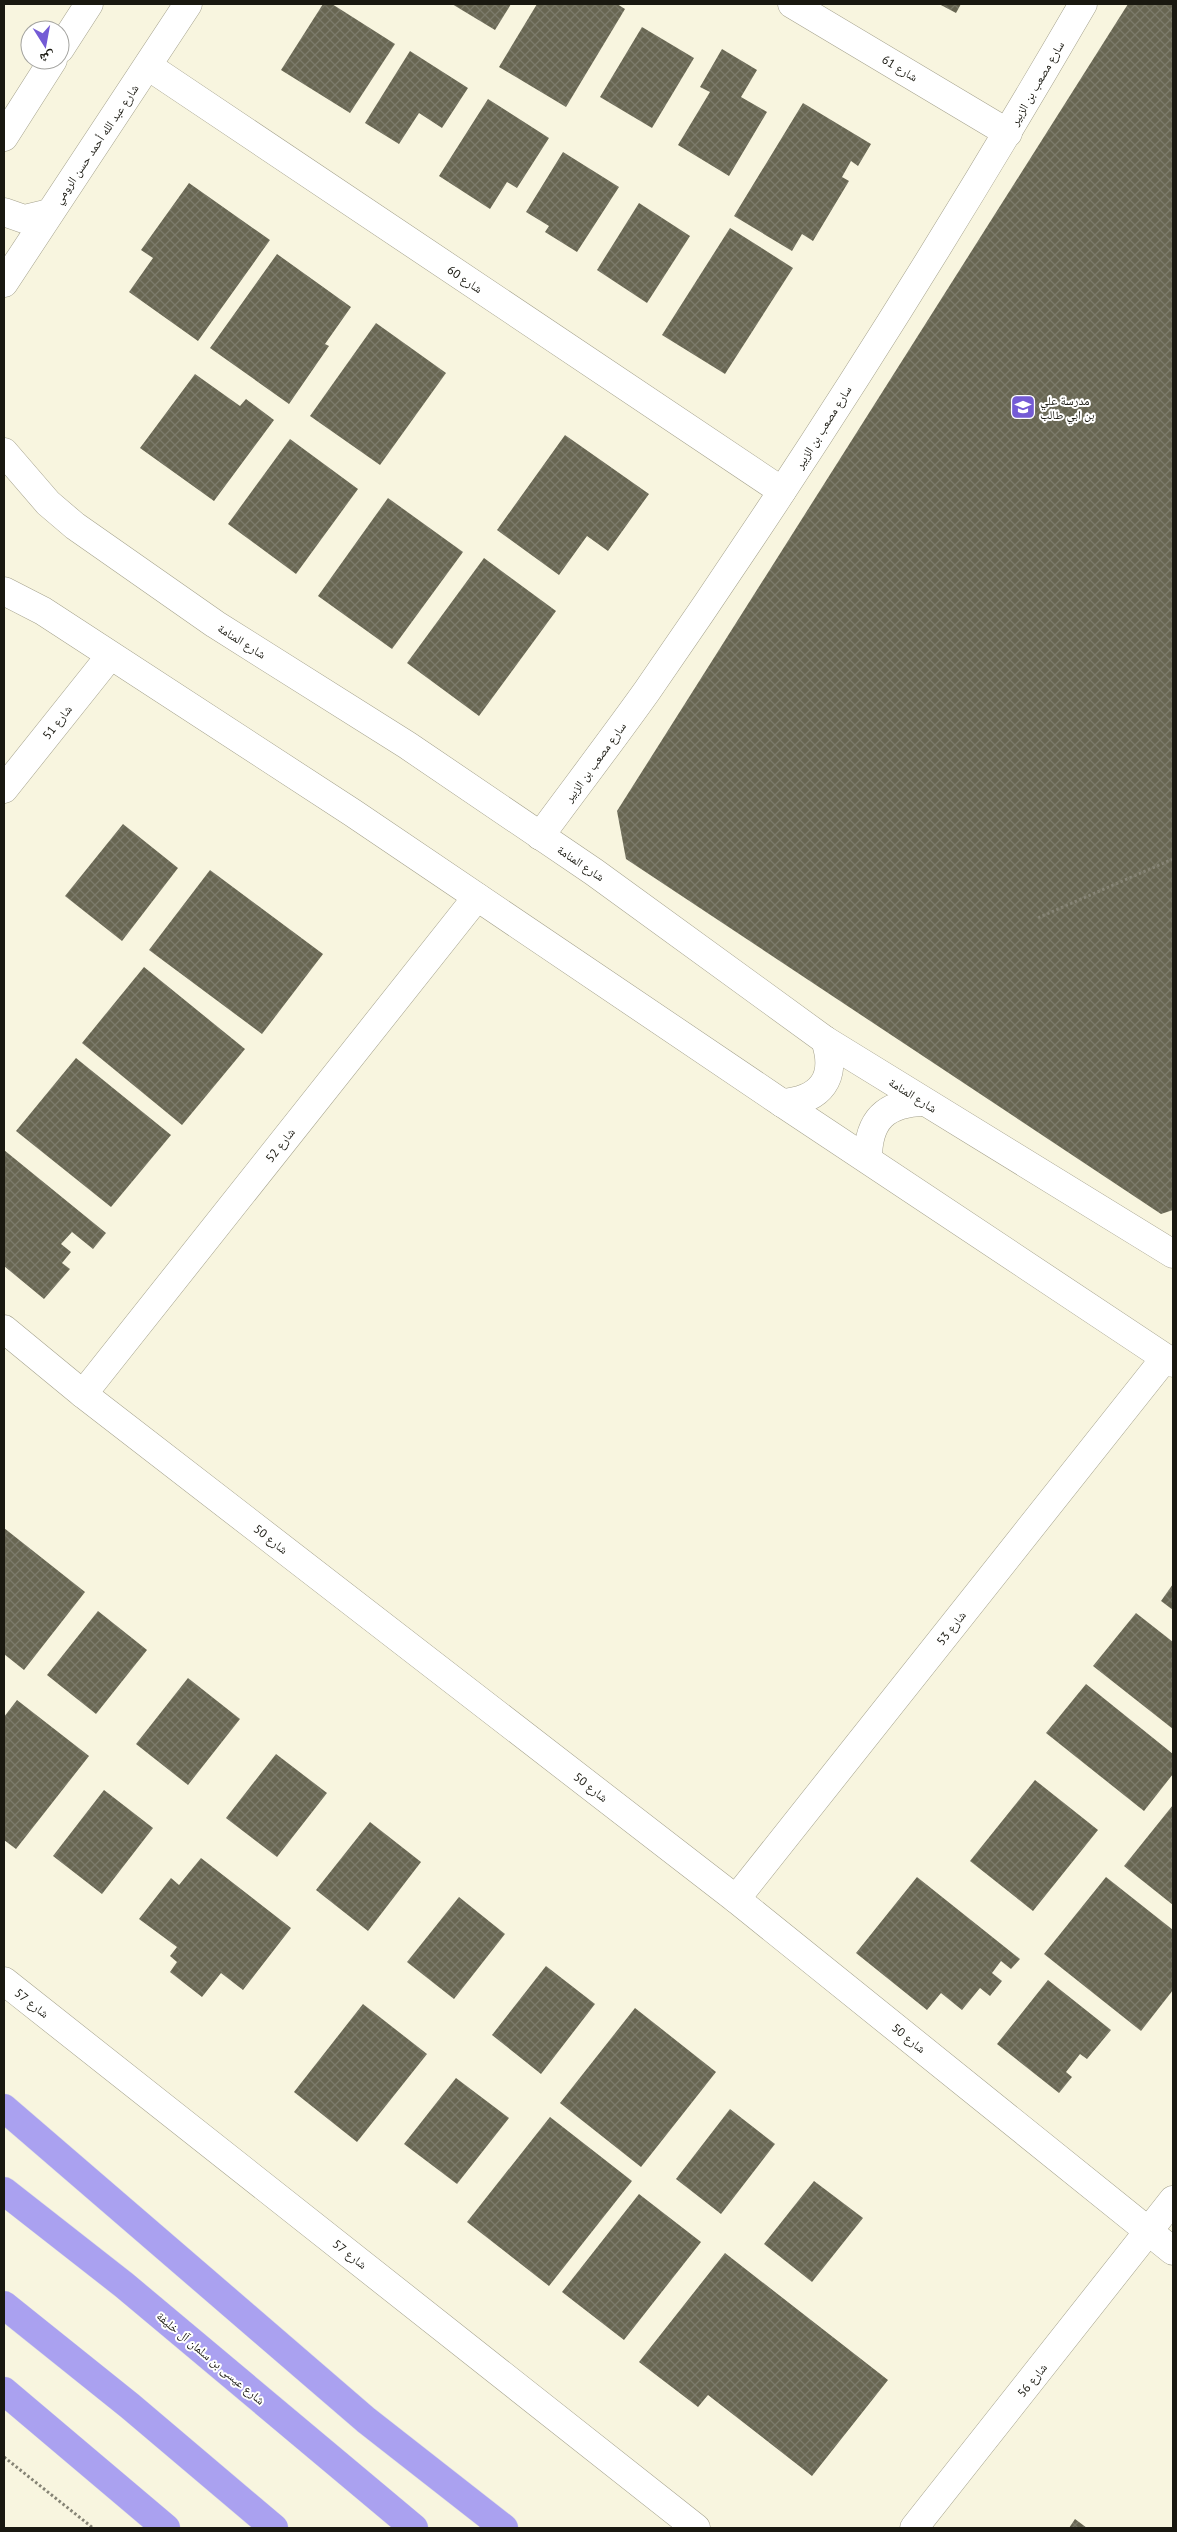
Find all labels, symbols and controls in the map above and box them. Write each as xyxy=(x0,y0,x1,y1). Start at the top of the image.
north arrow xyxy=(20,20,70,70)
street label: سارع مصعب بن الزبير xyxy=(1006,38,1068,129)
text: ش xyxy=(38,48,56,68)
street label: شارع 61 xyxy=(879,51,921,85)
street label: شارع عبد الله أحمد حسن الرومي xyxy=(50,81,144,208)
street label: شارع 60 xyxy=(444,262,485,297)
street label: سارع مصعب بن الزبير xyxy=(791,383,855,473)
place label: مدرسة علي بن ابي طالب xyxy=(1040,393,1094,425)
school or university icon: مدرسة علي بن ابي طالب xyxy=(1010,394,1036,420)
street label: شارع المنامة xyxy=(215,620,269,663)
street label: شارع 51 xyxy=(39,702,76,743)
street label: سارع مصعب بن الزبير xyxy=(560,719,630,806)
street label: شارع المنامة xyxy=(554,842,608,885)
street label: شارع المنامة xyxy=(886,1074,940,1117)
street label: شارع 52 xyxy=(262,1125,299,1166)
street label: شارع 50 xyxy=(250,1521,291,1558)
street label: شارع 53 xyxy=(933,1608,970,1649)
street label: شارع 50 xyxy=(570,1769,611,1806)
street label: شارع 57 xyxy=(11,1985,52,2022)
street label: شارع 50 xyxy=(888,2020,929,2057)
street label: شارع 57 xyxy=(329,2236,370,2273)
street label: شارع عيسى بن سلمان آل خليفة xyxy=(153,2308,268,2408)
street label: شارع 56 xyxy=(1014,2360,1051,2401)

